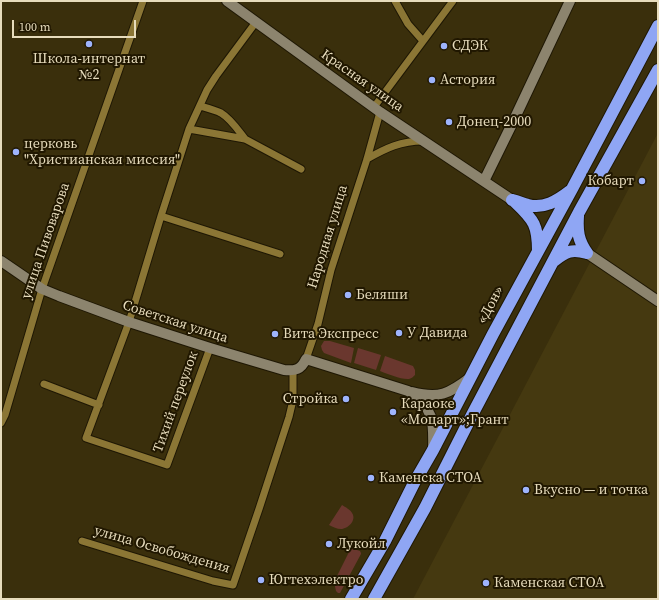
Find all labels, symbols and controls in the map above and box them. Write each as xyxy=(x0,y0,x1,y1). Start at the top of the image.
scale bar xyxy=(14,12,138,38)
text: 100 m xyxy=(19,19,51,35)
place label: СДЭК xyxy=(452,38,488,54)
marker: Школа-интернат №2 xyxy=(84,39,94,49)
marker: СДЭК xyxy=(439,41,449,51)
street label: Красная улица xyxy=(317,46,407,116)
place label: Школа-интернат №2 xyxy=(33,51,145,84)
place label: Астория xyxy=(440,72,495,88)
marker: Астория xyxy=(427,75,437,85)
place label: Донец-2000 xyxy=(457,114,531,130)
marker: Донец-2000 xyxy=(444,117,454,127)
place label: церковь "Христианская миссия" xyxy=(24,136,180,168)
marker: церковь "Христианская миссия" xyxy=(11,147,21,157)
place label: Кобарт xyxy=(588,173,634,189)
marker: Кобарт xyxy=(637,176,647,186)
street label: улица Пивоварова xyxy=(18,181,74,301)
street label: Народная улица xyxy=(304,183,352,291)
street label: «Дон» xyxy=(474,284,508,326)
place label: Беляши xyxy=(356,287,408,303)
marker: Беляши xyxy=(343,290,353,300)
street label: Советская улица xyxy=(120,297,230,347)
place label: У Давида xyxy=(407,325,467,341)
place label: Вита Экспресс xyxy=(283,326,379,342)
marker: У Давида xyxy=(394,328,404,338)
marker: Вита Экспресс xyxy=(270,329,280,339)
street label: Тихий переулок xyxy=(150,349,202,455)
place label: Стройка xyxy=(283,391,338,407)
marker: Стройка xyxy=(341,394,351,404)
place label: Караоке «Моцарт»;Грант xyxy=(401,396,509,428)
marker: Караоке «Моцарт»;Грант xyxy=(388,407,398,417)
place label: Каменска СТОА xyxy=(379,470,482,486)
marker: Каменска СТОА xyxy=(366,473,376,483)
place label: Вкусно — и точка xyxy=(534,482,648,498)
marker: Вкусно — и точка xyxy=(521,485,531,495)
street label: улица Освобождения xyxy=(92,523,232,577)
place label: Лукойл xyxy=(337,536,386,552)
marker: Лукойл xyxy=(324,539,334,549)
place label: Югтехэлектро xyxy=(269,572,363,588)
marker: Югтехэлектро xyxy=(256,575,266,585)
place label: Каменская СТОА xyxy=(494,575,604,591)
marker: Каменская СТОА xyxy=(481,578,491,588)

